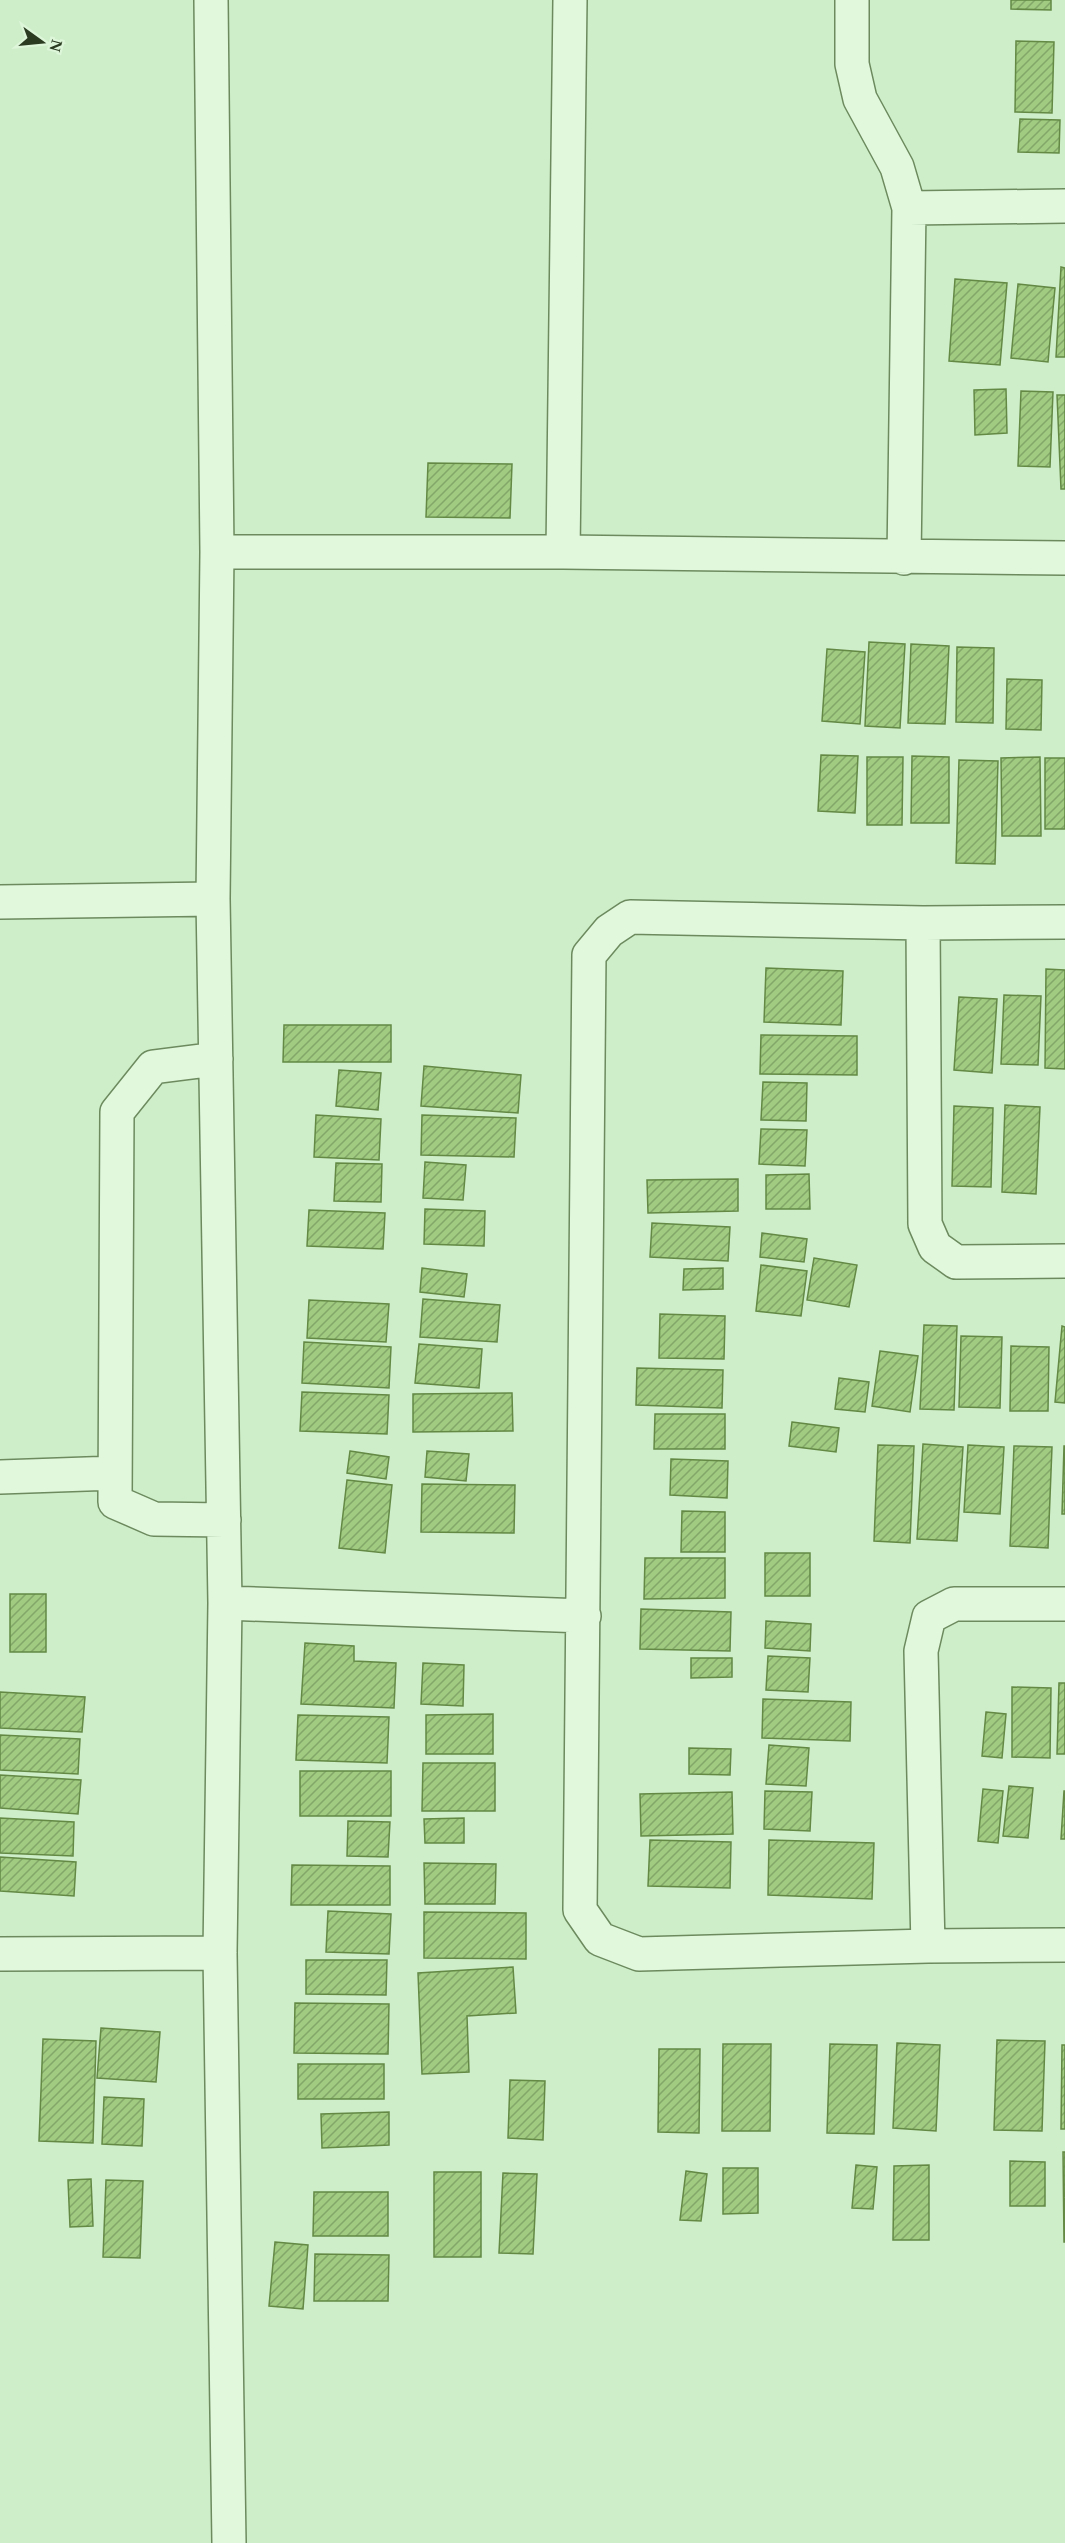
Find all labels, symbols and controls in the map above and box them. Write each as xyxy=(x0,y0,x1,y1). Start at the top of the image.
north arrow xyxy=(12,12,72,72)
text: N xyxy=(46,38,66,54)

